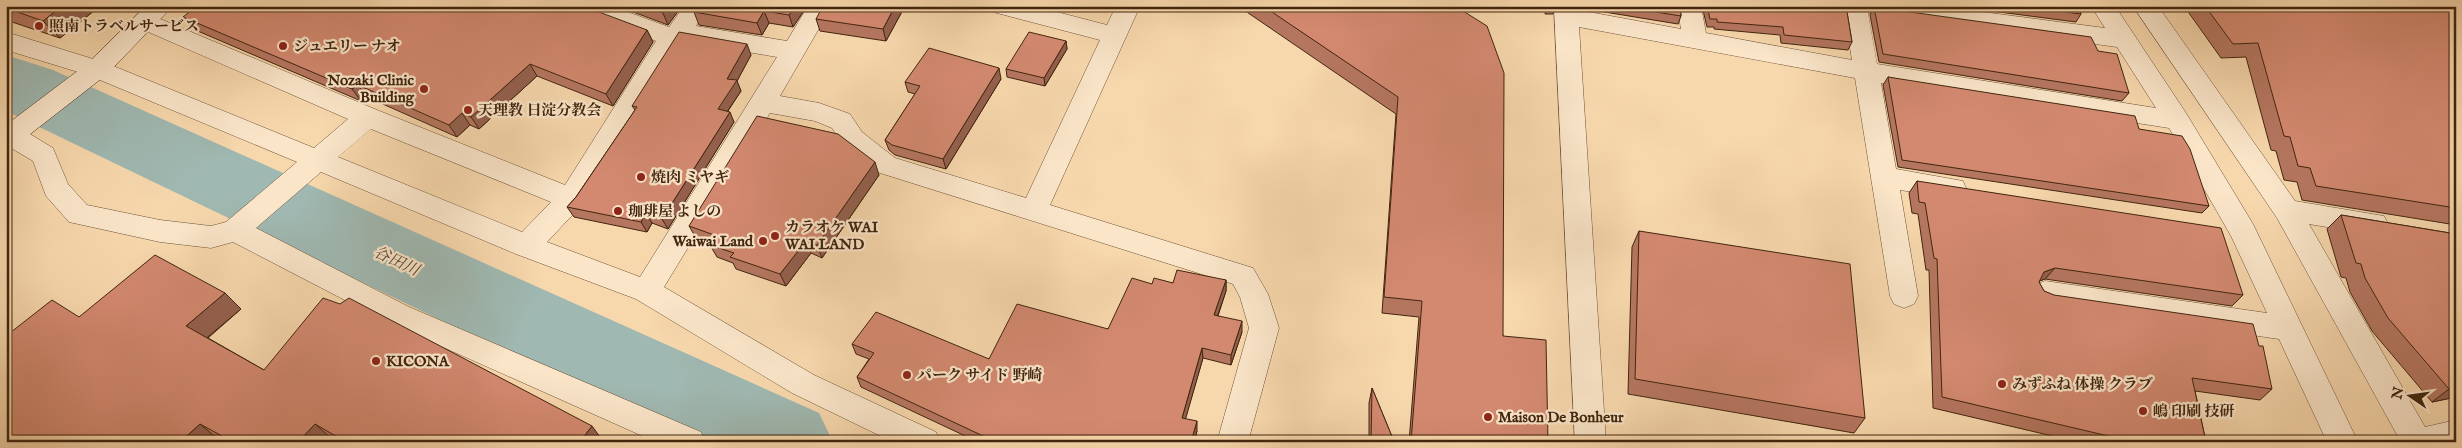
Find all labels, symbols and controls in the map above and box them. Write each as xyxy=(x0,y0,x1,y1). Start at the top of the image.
place label: 照南トラベルサービス xyxy=(49,17,199,36)
marker: 照南トラベルサービス xyxy=(33,20,45,32)
place label: ジュエリー ナオ xyxy=(293,37,401,56)
marker: ジュエリー ナオ xyxy=(277,40,289,52)
place label: Nozaki Clinic Building xyxy=(326,71,415,107)
marker: Nozaki Clinic Building xyxy=(418,83,430,95)
place label: 天理教 日淀分教会 xyxy=(478,101,601,120)
marker: 天理教 日淀分教会 xyxy=(462,104,474,116)
place label: 焼肉 ミヤギ xyxy=(651,168,729,187)
marker: 焼肉 ミヤギ xyxy=(635,171,647,183)
place label: 珈琲屋 よしの xyxy=(628,202,721,221)
marker: 珈琲屋 よしの xyxy=(612,205,624,217)
place label: カラオケ WAI WAI LAND xyxy=(784,218,879,254)
marker: カラオケ WAI WAI LAND xyxy=(769,230,781,242)
place label: Waiwai Land xyxy=(671,232,754,251)
marker: Waiwai Land xyxy=(757,235,769,247)
water label: 谷田川 xyxy=(370,243,424,282)
place label: KICONA xyxy=(386,352,450,371)
marker: KICONA xyxy=(370,355,382,367)
place label: パーク サイド 野崎 xyxy=(917,366,1043,385)
marker: パーク サイド 野崎 xyxy=(901,369,913,381)
north arrow xyxy=(2384,370,2434,420)
place label: みずふね 体操 クラブ xyxy=(2012,375,2153,394)
marker: みずふね 体操 クラブ xyxy=(1996,378,2008,390)
text: N xyxy=(2388,385,2408,402)
place label: 嶋 印刷 技研 xyxy=(2153,402,2235,421)
marker: 嶋 印刷 技研 xyxy=(2137,405,2149,417)
place label: Maison De Bonheur xyxy=(1498,408,1624,427)
marker: Maison De Bonheur xyxy=(1482,411,1494,423)

